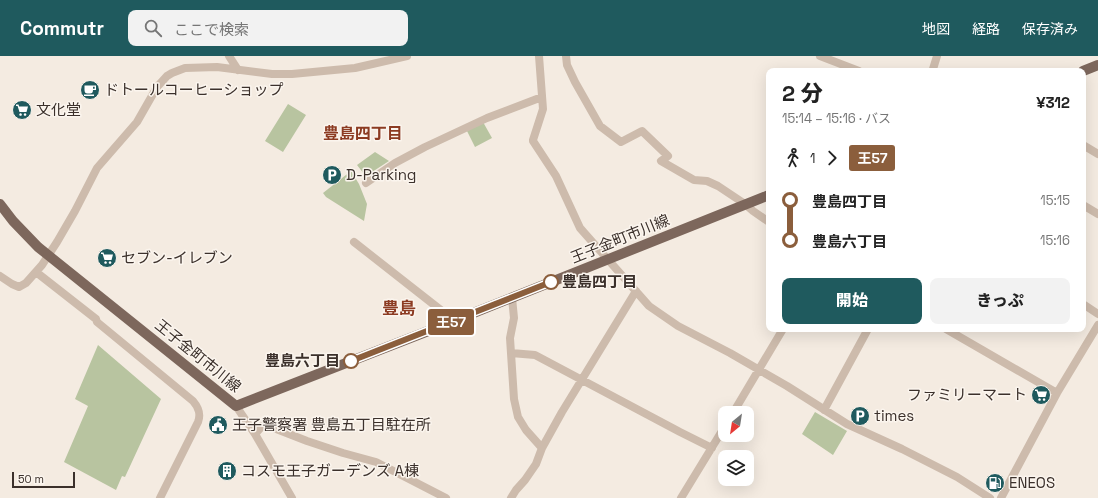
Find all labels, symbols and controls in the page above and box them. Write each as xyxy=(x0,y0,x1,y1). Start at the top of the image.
search box xyxy=(128,10,408,46)
text: Commutr xyxy=(20,16,104,41)
icon: search xyxy=(142,17,164,39)
text: ここで検索 xyxy=(174,20,249,39)
text: 地図 xyxy=(922,20,950,38)
text: 経路 xyxy=(972,20,1000,38)
text: 保存済み xyxy=(1022,20,1078,38)
cafe icon: ドトールコーヒーショップ xyxy=(79,79,101,101)
text: 2 分 xyxy=(782,79,823,107)
place label: ドトールコーヒーショップ xyxy=(104,80,283,99)
text: ¥312 xyxy=(1036,93,1070,112)
supermarket icon: 文化堂 xyxy=(11,99,33,121)
place label: 文化堂 xyxy=(36,100,81,119)
text: 15:14 – 15:16 · バス xyxy=(782,110,891,127)
district label: 豊島四丁目 xyxy=(323,123,403,144)
icon: walk xyxy=(782,147,804,169)
icon: forward xyxy=(821,147,843,169)
text: 王57 xyxy=(857,149,887,167)
text: 1 xyxy=(810,150,815,167)
parking icon: D-Parking xyxy=(321,164,343,186)
place label: D-Parking xyxy=(346,165,416,184)
text: 豊島四丁目 xyxy=(812,192,887,211)
text: 15:15 xyxy=(1040,192,1070,209)
street label: 王子金町市川線 xyxy=(568,210,672,267)
text: 豊島六丁目 xyxy=(812,232,887,251)
text: 15:16 xyxy=(1040,232,1070,249)
supermarket icon: セブン-イレブン xyxy=(96,247,118,269)
place label: セブン-イレブン xyxy=(121,248,233,267)
place label: 豊島四丁目 xyxy=(562,272,637,291)
marker: 豊島四丁目 xyxy=(543,274,559,290)
button: 開始 xyxy=(782,278,922,324)
button: きっぷ xyxy=(930,278,1070,324)
district label: 豊島 xyxy=(382,297,416,319)
line badge: 王57 xyxy=(428,309,474,335)
text: 王57 xyxy=(436,313,466,331)
street label: 王子金町市川線 xyxy=(152,315,245,396)
place label: 豊島六丁目 xyxy=(265,351,340,370)
marker: 豊島六丁目 xyxy=(343,353,359,369)
supermarket icon: ファミリーマート xyxy=(1030,384,1052,406)
place label: ファミリーマート xyxy=(907,385,1027,404)
parking icon: times xyxy=(849,405,871,427)
north arrow xyxy=(718,406,754,442)
map controls xyxy=(718,406,754,486)
place label: times xyxy=(874,406,914,425)
public building icon: 王子警察署 豊島五丁目駐在所 xyxy=(207,414,229,436)
place label: 王子警察署 豊島五丁目駐在所 xyxy=(232,415,431,434)
button: layers xyxy=(718,450,754,486)
building icon: コスモ王子ガーデンズ A棟 xyxy=(216,460,238,482)
place label: コスモ王子ガーデンズ A棟 xyxy=(241,461,419,480)
scale bar xyxy=(12,470,75,489)
text: 50 m xyxy=(18,472,44,486)
fuel station icon: ENEOS xyxy=(984,472,1006,494)
place label: ENEOS xyxy=(1009,473,1055,492)

